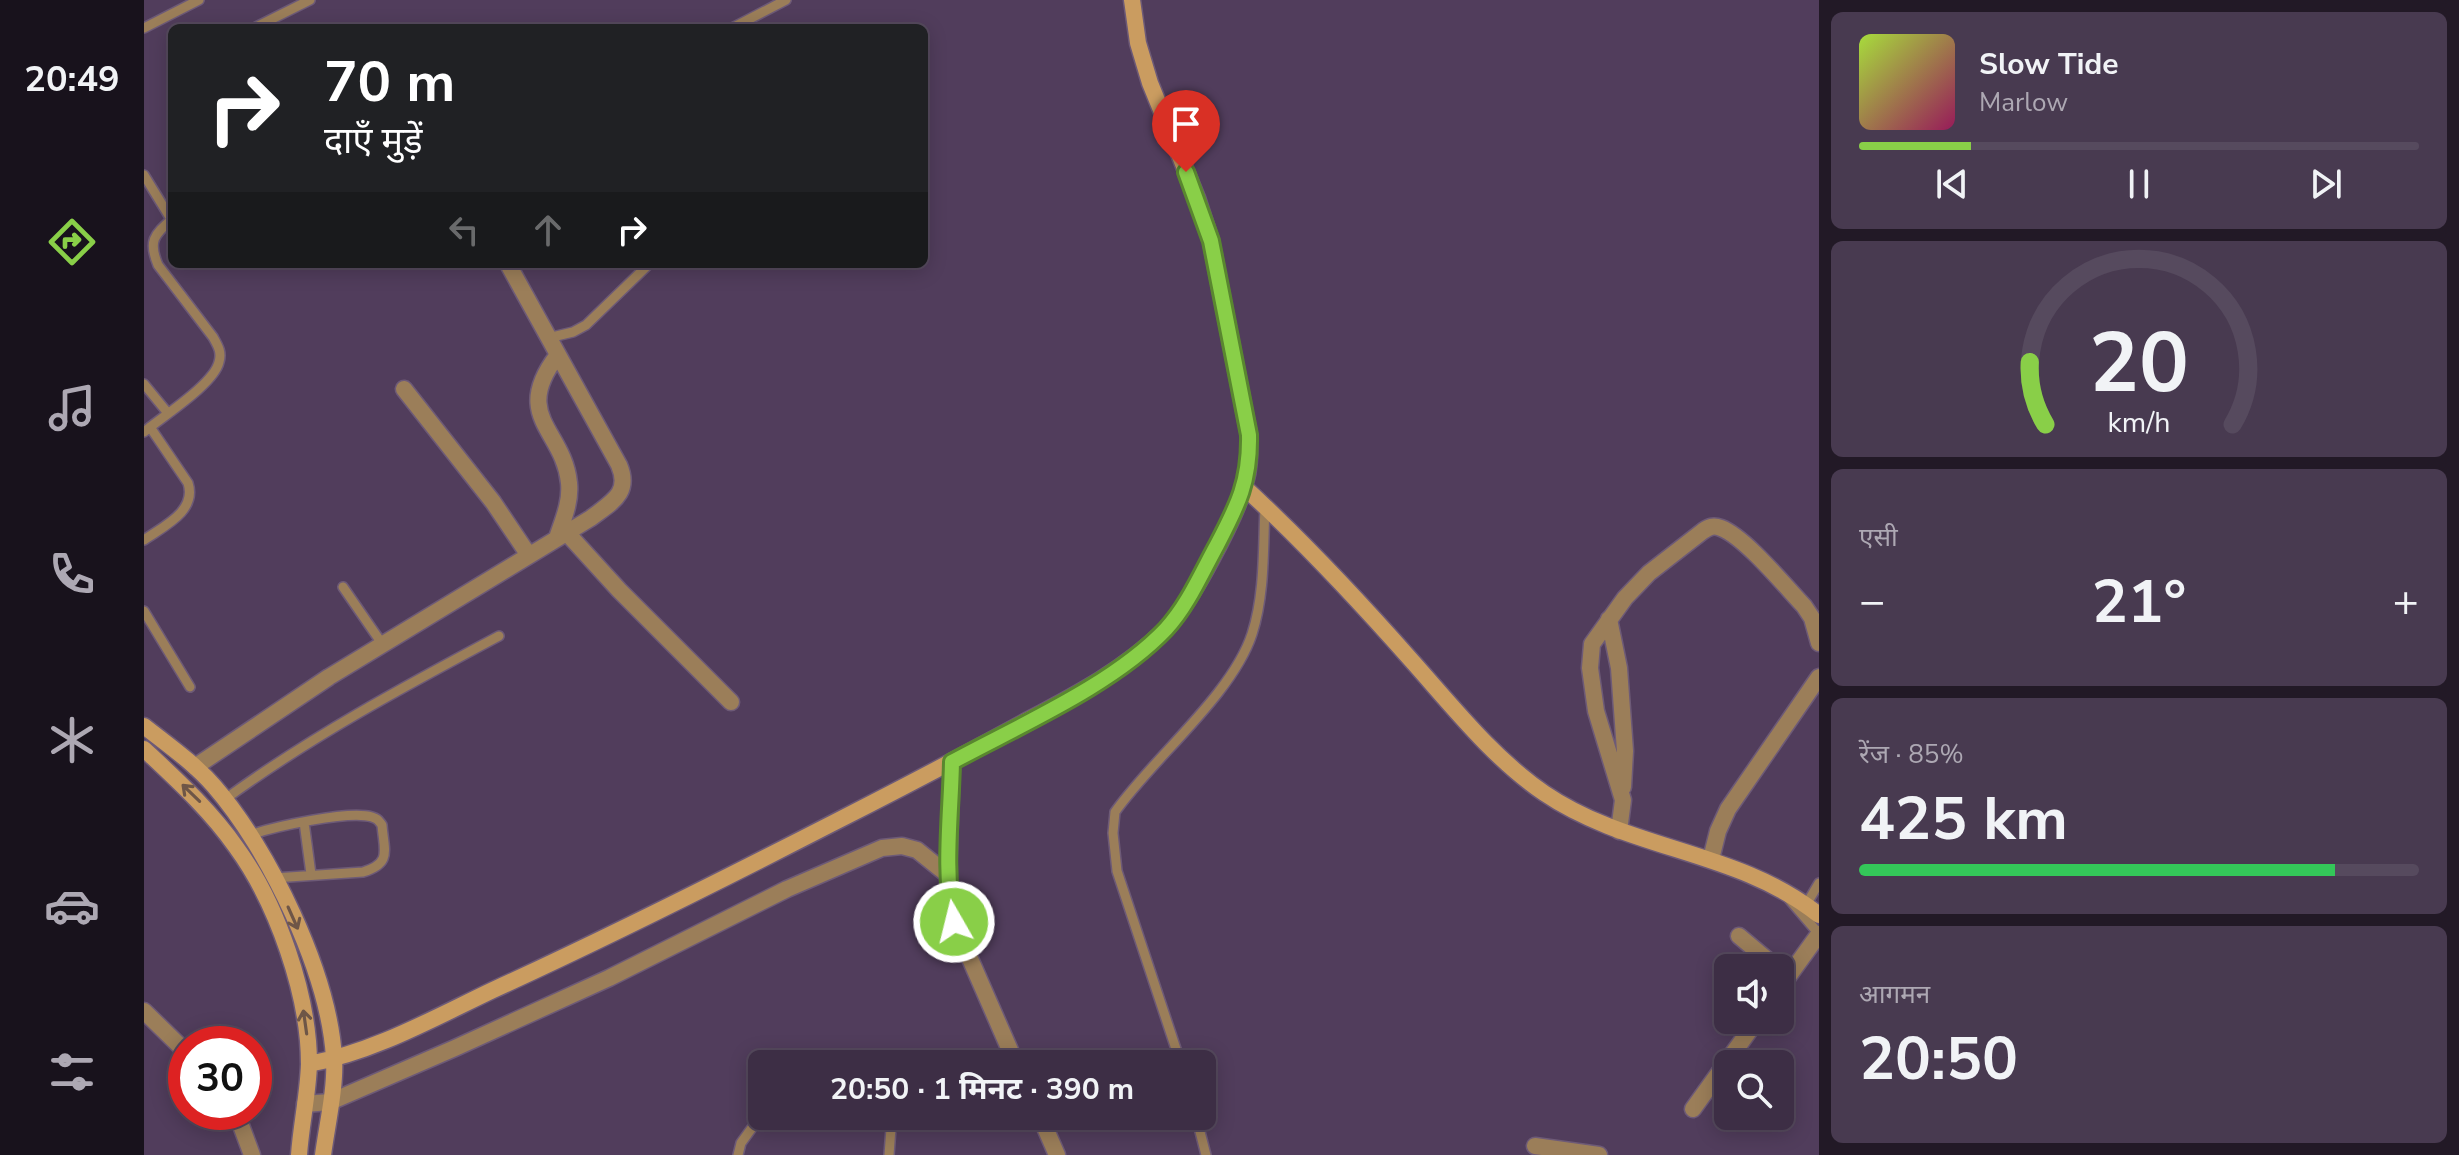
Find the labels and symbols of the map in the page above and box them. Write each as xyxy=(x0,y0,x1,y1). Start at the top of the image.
pin xyxy=(1152,90,1220,172)
one-way arrow xyxy=(181,784,201,803)
position arrow xyxy=(912,880,996,964)
one-way arrow xyxy=(286,905,301,929)
one-way arrow xyxy=(297,1010,312,1035)
speed limit sign: 30 xyxy=(168,1026,272,1130)

